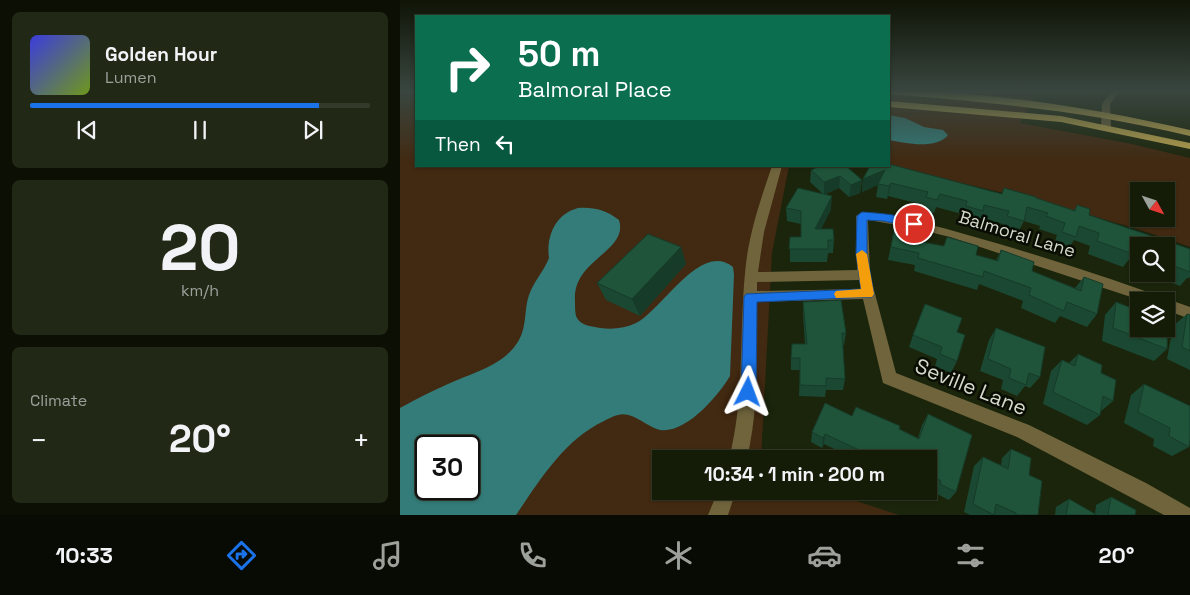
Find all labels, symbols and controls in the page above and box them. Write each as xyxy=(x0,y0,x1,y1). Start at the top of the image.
text: 50 m xyxy=(518,32,600,76)
icon: right xyxy=(435,35,500,100)
text: Golden Hour xyxy=(105,42,217,67)
text: Lumen xyxy=(105,67,157,88)
text: Balmoral Place xyxy=(518,75,672,103)
icon: previous xyxy=(73,116,101,144)
icon: pause xyxy=(186,116,214,144)
icon: next xyxy=(299,116,327,144)
icon: left xyxy=(491,130,519,158)
text: Then xyxy=(435,132,481,157)
north arrow xyxy=(1130,182,1175,228)
map controls xyxy=(1130,182,1175,337)
pin xyxy=(893,203,935,245)
street label: Balmoral Lane xyxy=(956,205,1078,262)
text: 20 xyxy=(160,206,240,289)
icon: arrive xyxy=(900,210,928,238)
button: search xyxy=(1130,237,1175,282)
text: km/h xyxy=(181,280,219,301)
button: layers xyxy=(1130,292,1175,337)
street label: Seville Lane xyxy=(911,352,1031,421)
position arrow xyxy=(721,365,773,417)
text: Climate xyxy=(30,390,87,411)
text: 20° xyxy=(169,415,231,463)
text: − xyxy=(30,422,47,458)
text: + xyxy=(353,422,370,458)
speed limit sign: 30 xyxy=(415,435,480,500)
text: 10:34 · 1 min · 200 m xyxy=(704,462,885,487)
icon: directions xyxy=(224,538,259,573)
icon: music xyxy=(370,538,405,573)
icon: phone xyxy=(515,538,550,573)
icon: climate xyxy=(661,538,696,573)
icon: car xyxy=(807,538,842,573)
icon: filters xyxy=(953,538,988,573)
text: 10:33 xyxy=(55,541,113,569)
text: 20° xyxy=(1098,541,1134,569)

